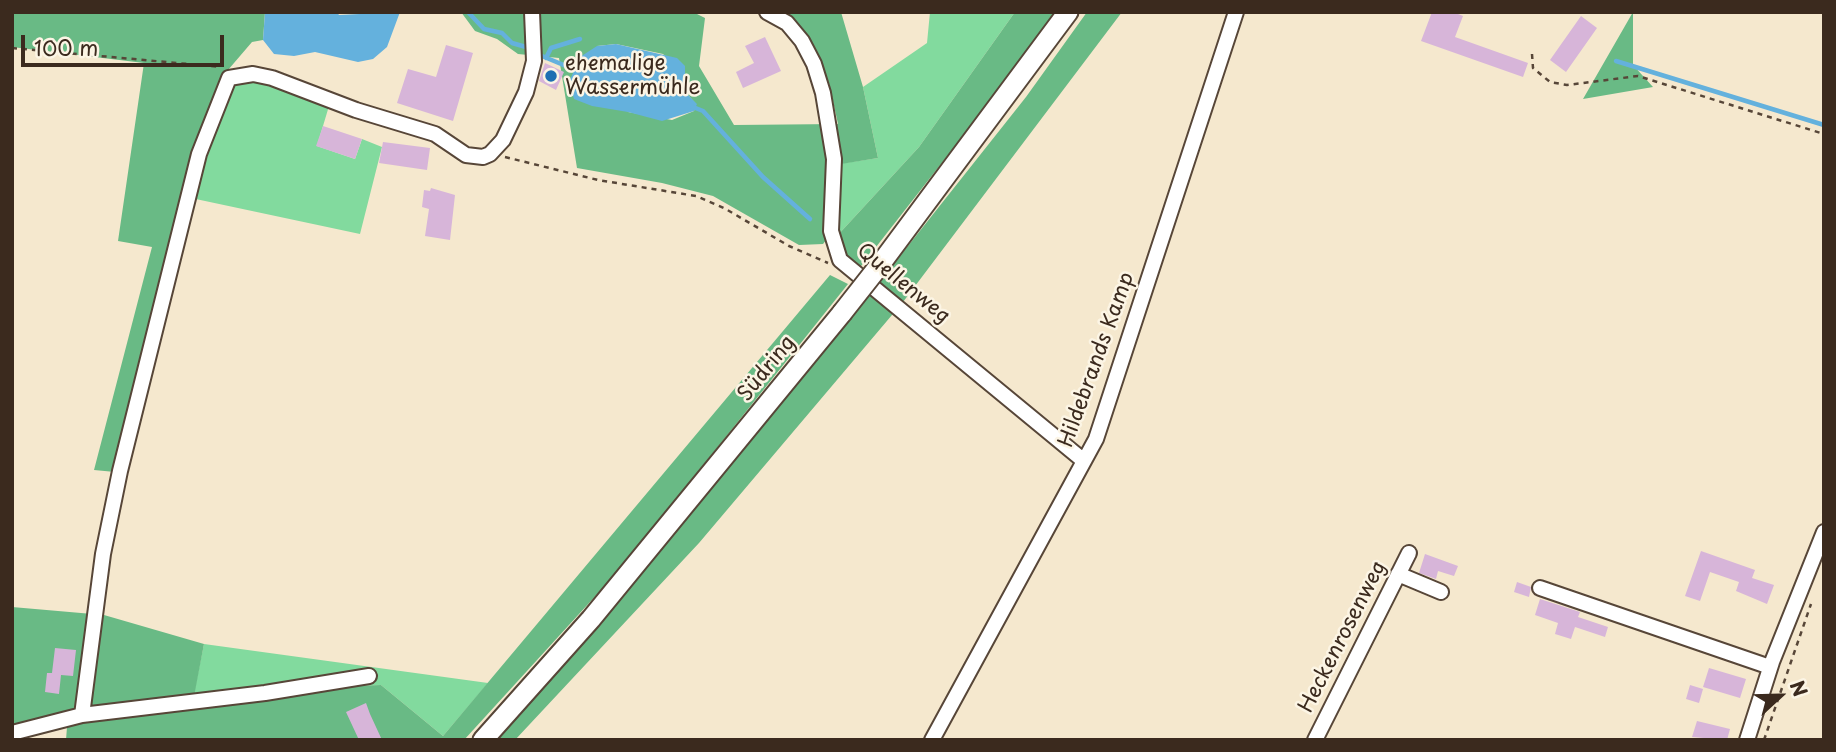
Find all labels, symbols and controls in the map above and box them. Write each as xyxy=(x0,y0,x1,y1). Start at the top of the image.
scale bar xyxy=(24,21,228,65)
text: 100 m xyxy=(34,31,98,63)
place label: ehemalige Wassermühle xyxy=(565,51,700,101)
marker: ehemalige Wassermühle xyxy=(543,68,559,84)
street label: Quellenweg xyxy=(851,239,955,329)
street label: Hildebrands Kamp xyxy=(1054,269,1140,451)
street label: Südring xyxy=(733,331,801,407)
street label: Heckenrosenweg xyxy=(1294,557,1392,717)
north arrow xyxy=(1745,661,1815,731)
text: N xyxy=(1784,676,1815,700)

